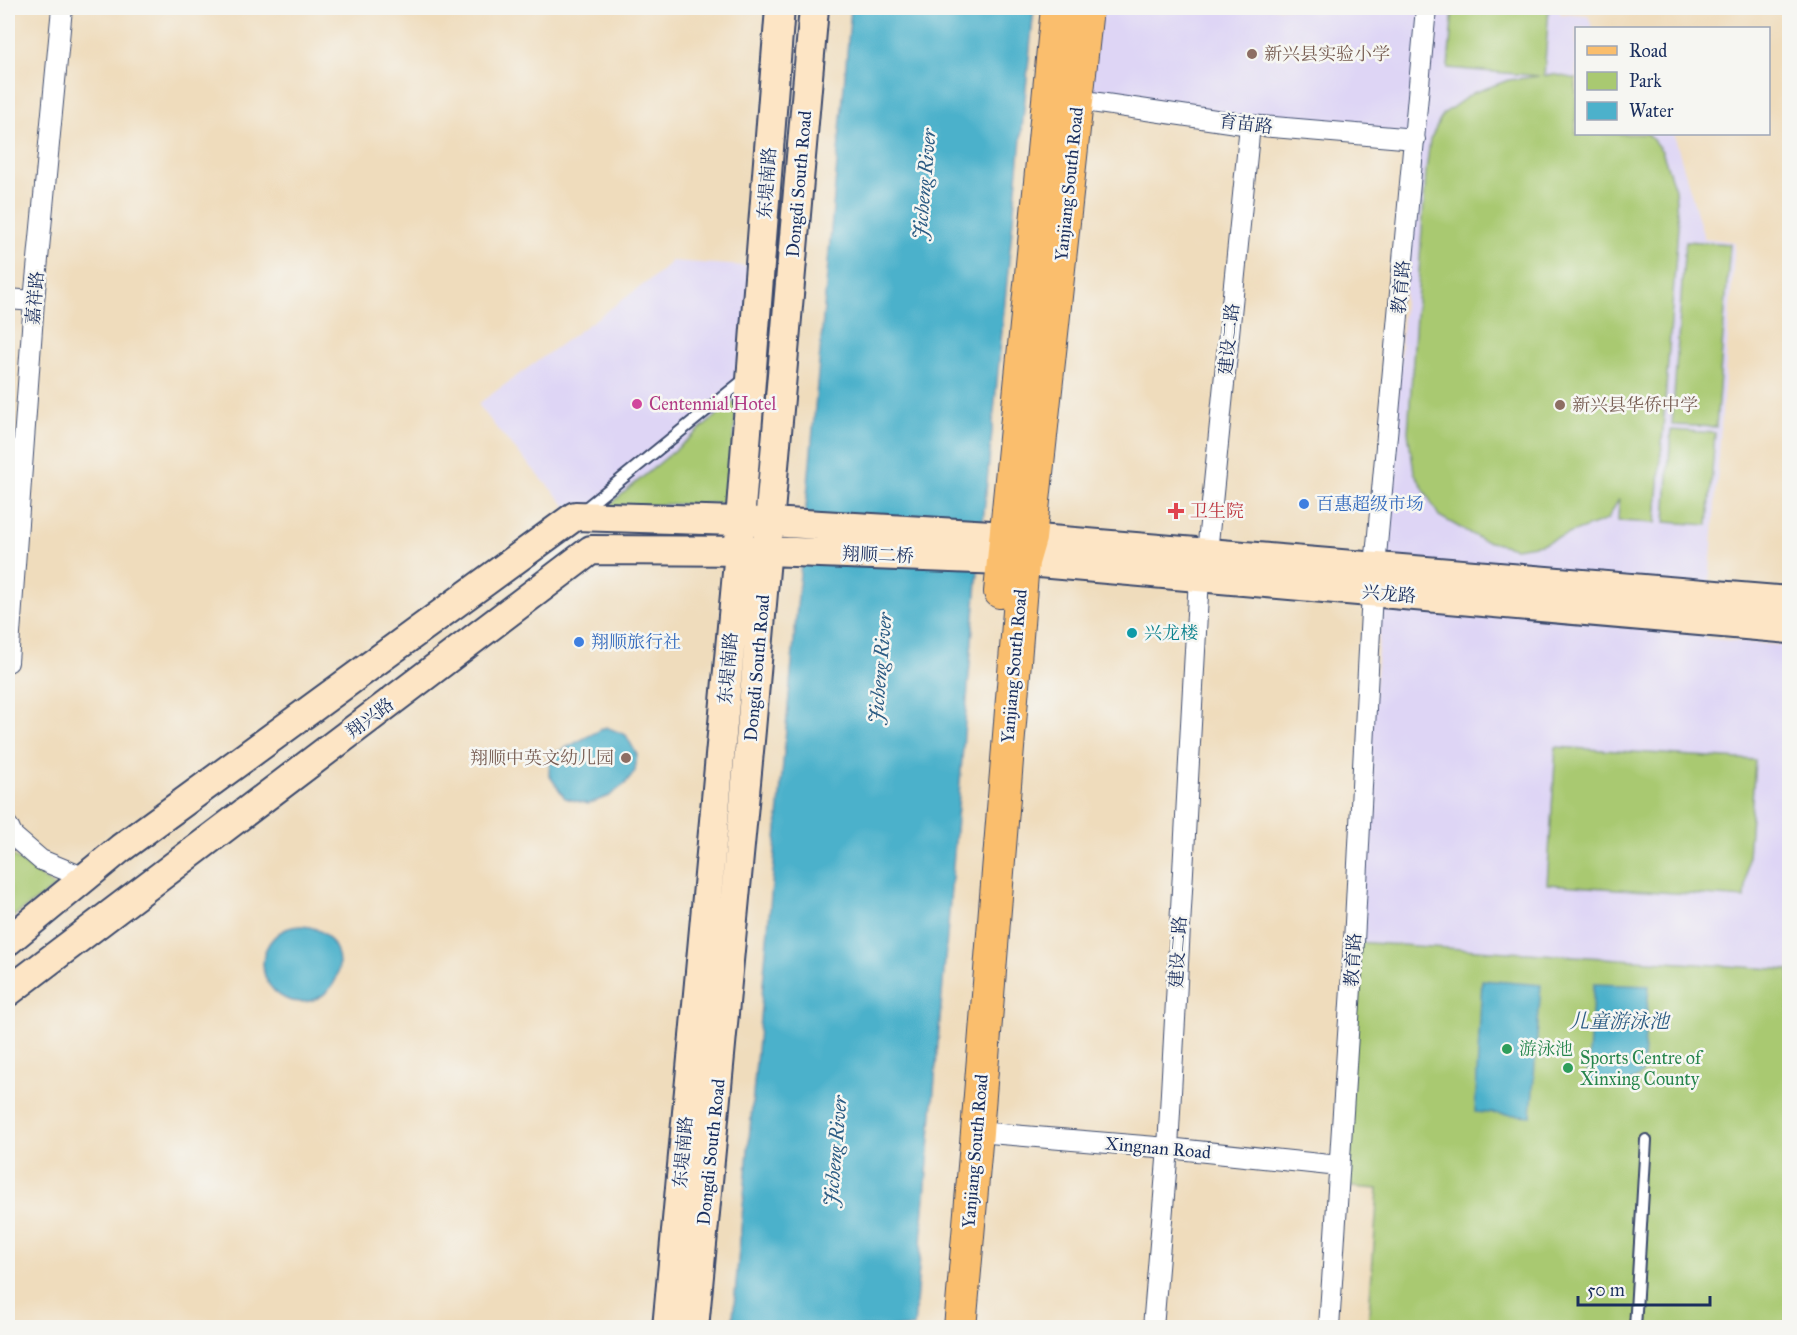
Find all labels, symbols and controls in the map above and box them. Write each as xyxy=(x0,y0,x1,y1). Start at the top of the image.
legend xyxy=(1575,27,1770,135)
text: Road xyxy=(1629,40,1667,62)
place label: 新兴县实验小学 xyxy=(1264,43,1390,65)
marker: 新兴县实验小学 xyxy=(1245,47,1259,61)
text: Park xyxy=(1629,70,1662,92)
text: Water xyxy=(1629,100,1674,122)
street label: Yanjiang South Road xyxy=(1050,106,1089,262)
street label: Dongdi South Road xyxy=(782,110,817,258)
street label: 育苗路 xyxy=(1218,110,1274,138)
water label: Jicheng River xyxy=(907,126,941,241)
street label: 东堤南路 xyxy=(754,146,780,220)
street label: 教育路 xyxy=(1388,259,1414,315)
street label: 嘉祥路 xyxy=(22,270,48,326)
street label: 建设二路 xyxy=(1214,302,1244,376)
place label: Centennial Hotel xyxy=(649,393,776,415)
place label: 新兴县华侨中学 xyxy=(1572,394,1698,416)
marker: Centennial Hotel xyxy=(630,397,644,411)
marker: 新兴县华侨中学 xyxy=(1553,398,1567,412)
place label: 百惠超级市场 xyxy=(1316,493,1424,515)
marker: 百惠超级市场 xyxy=(1297,497,1311,511)
place label: 卫生院 xyxy=(1190,500,1244,522)
marker: 卫生院 xyxy=(1167,502,1185,520)
street label: 翔顺二桥 xyxy=(842,543,914,567)
street label: 兴龙路 xyxy=(1361,581,1417,607)
street label: Yanjiang South Road xyxy=(996,588,1033,744)
street label: Dongdi South Road xyxy=(740,594,775,742)
water label: Jicheng River xyxy=(863,610,897,725)
place label: 兴龙楼 xyxy=(1144,622,1198,644)
marker: 兴龙楼 xyxy=(1125,626,1139,640)
place label: 翔顺旅行社 xyxy=(591,631,681,653)
street label: 东堤南路 xyxy=(714,631,742,705)
marker: 翔顺旅行社 xyxy=(572,635,586,649)
street label: 翔兴路 xyxy=(342,693,398,743)
place label: 翔顺中英文幼儿园 xyxy=(470,747,614,769)
marker: 翔顺中英文幼儿园 xyxy=(619,751,633,765)
street label: 建设二路 xyxy=(1165,915,1191,989)
street label: 教育路 xyxy=(1341,932,1365,988)
water label: 儿童游泳池 xyxy=(1569,1009,1671,1033)
place label: 游泳池 xyxy=(1519,1038,1573,1060)
marker: 游泳池 xyxy=(1500,1042,1514,1056)
place label: Sports Centre of Xinxing County xyxy=(1580,1047,1704,1091)
marker: Sports Centre of Xinxing County xyxy=(1561,1061,1575,1075)
street label: Yanjiang South Road xyxy=(957,1073,994,1229)
street label: Dongdi South Road xyxy=(692,1078,731,1226)
water label: Jicheng River xyxy=(818,1093,852,1208)
street label: 东堤南路 xyxy=(669,1115,697,1189)
street label: Xingnan Road xyxy=(1104,1132,1212,1165)
scale bar xyxy=(1578,1269,1710,1307)
text: 50 m xyxy=(1587,1279,1625,1301)

